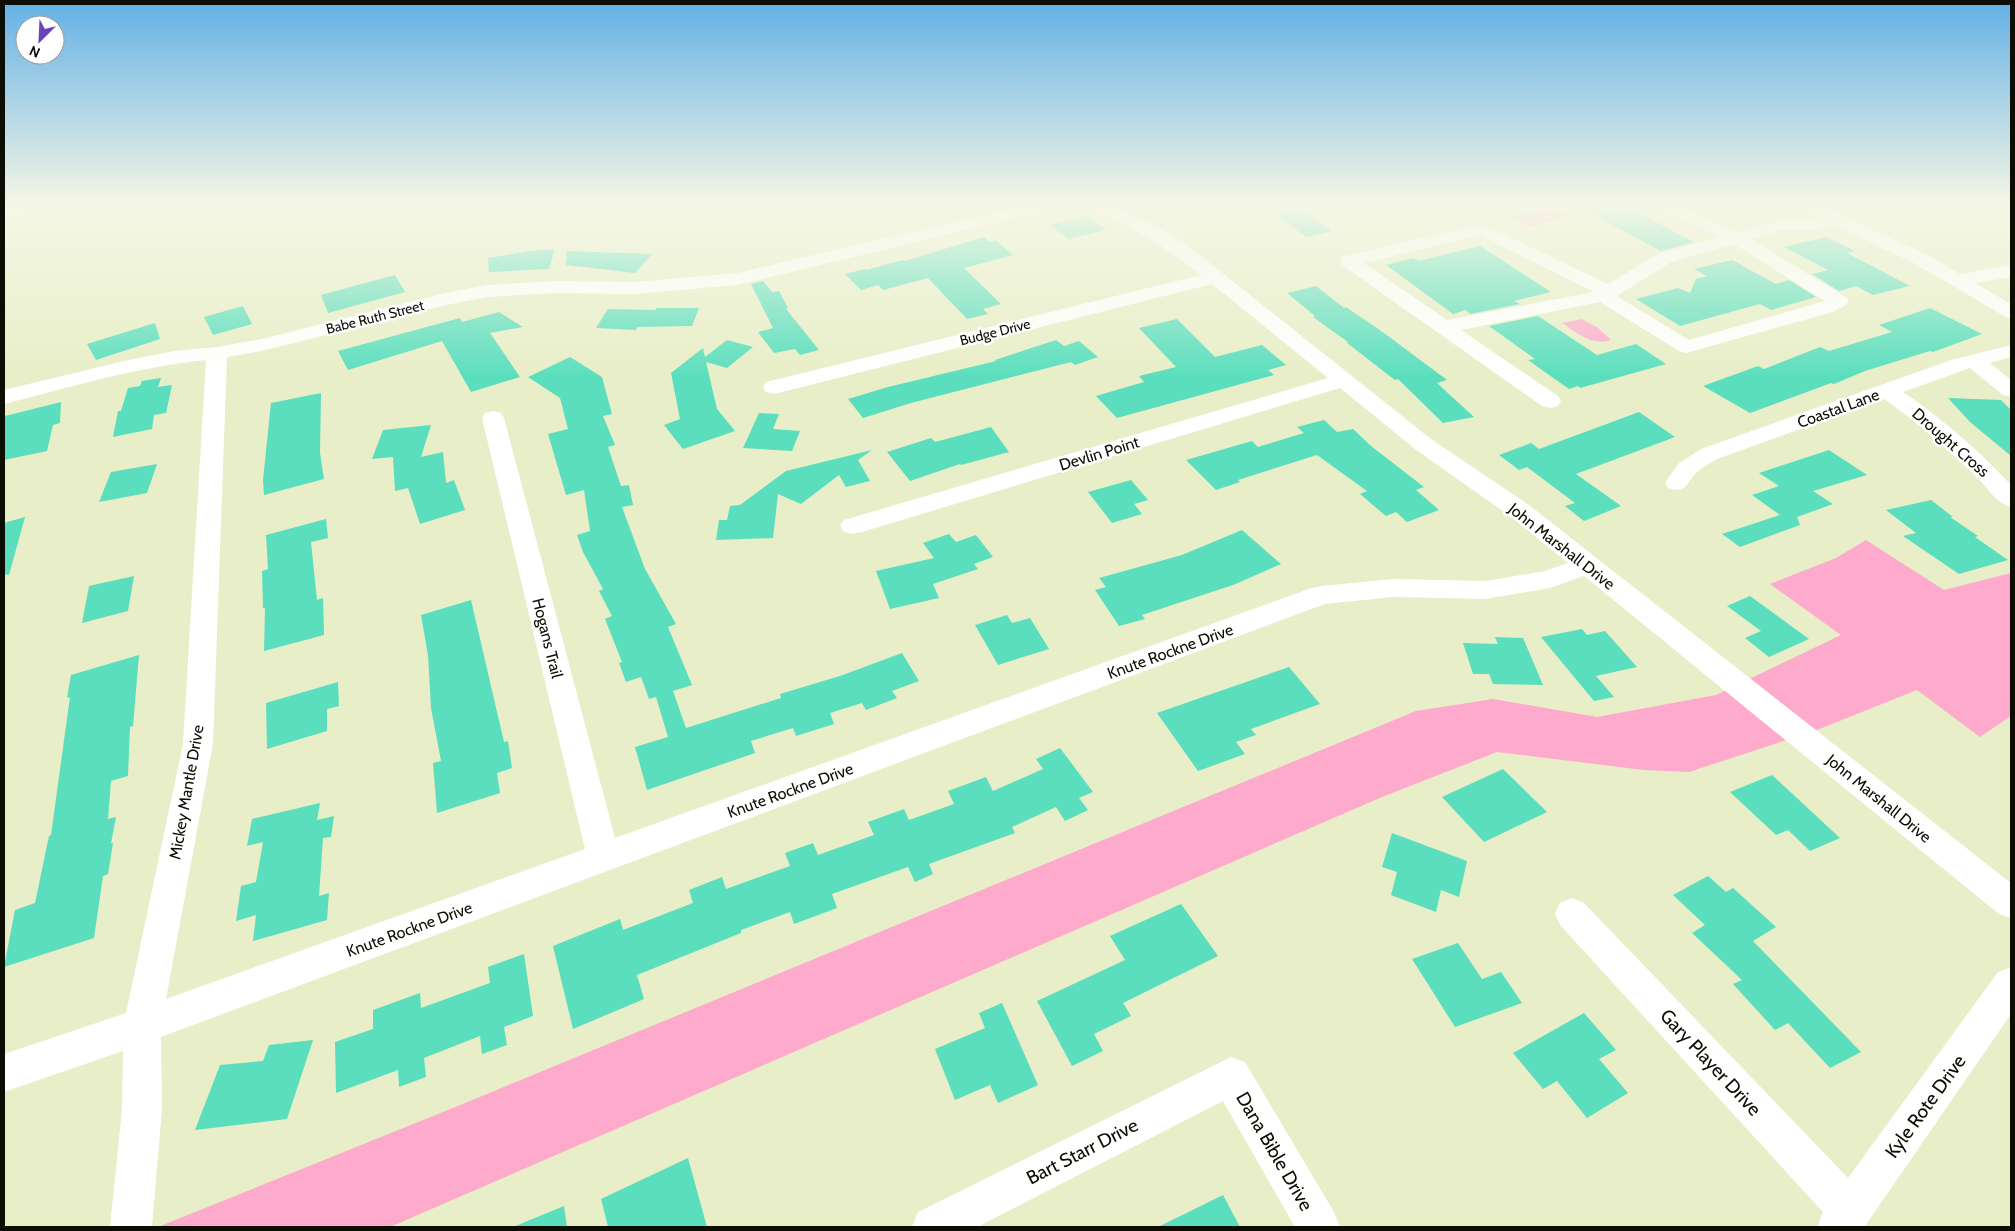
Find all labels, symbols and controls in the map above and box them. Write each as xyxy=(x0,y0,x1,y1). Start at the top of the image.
north arrow xyxy=(15,15,65,65)
text: N xyxy=(27,42,43,62)
street label: Babe Ruth Street xyxy=(324,296,426,338)
street label: Budge Drive xyxy=(958,315,1032,349)
street label: Coastal Lane xyxy=(1795,385,1882,432)
street label: Drought Cross xyxy=(1908,404,1993,481)
street label: Devlin Point xyxy=(1057,432,1142,475)
street label: John Marshall Drive xyxy=(1504,498,1619,594)
street label: Hogans Trail xyxy=(528,596,567,680)
street label: Knute Rockne Drive xyxy=(1105,620,1236,683)
street label: Mickey Mantle Drive xyxy=(165,723,208,861)
street label: John Marshall Drive xyxy=(1822,750,1935,847)
street label: Knute Rockne Drive xyxy=(725,759,856,822)
street label: Knute Rockne Drive xyxy=(344,898,475,961)
street label: Gary Player Drive xyxy=(1655,1004,1766,1121)
street label: Kyle Rote Drive xyxy=(1880,1050,1971,1162)
street label: Dana Bible Drive xyxy=(1231,1088,1318,1215)
street label: Bart Starr Drive xyxy=(1022,1113,1142,1189)

